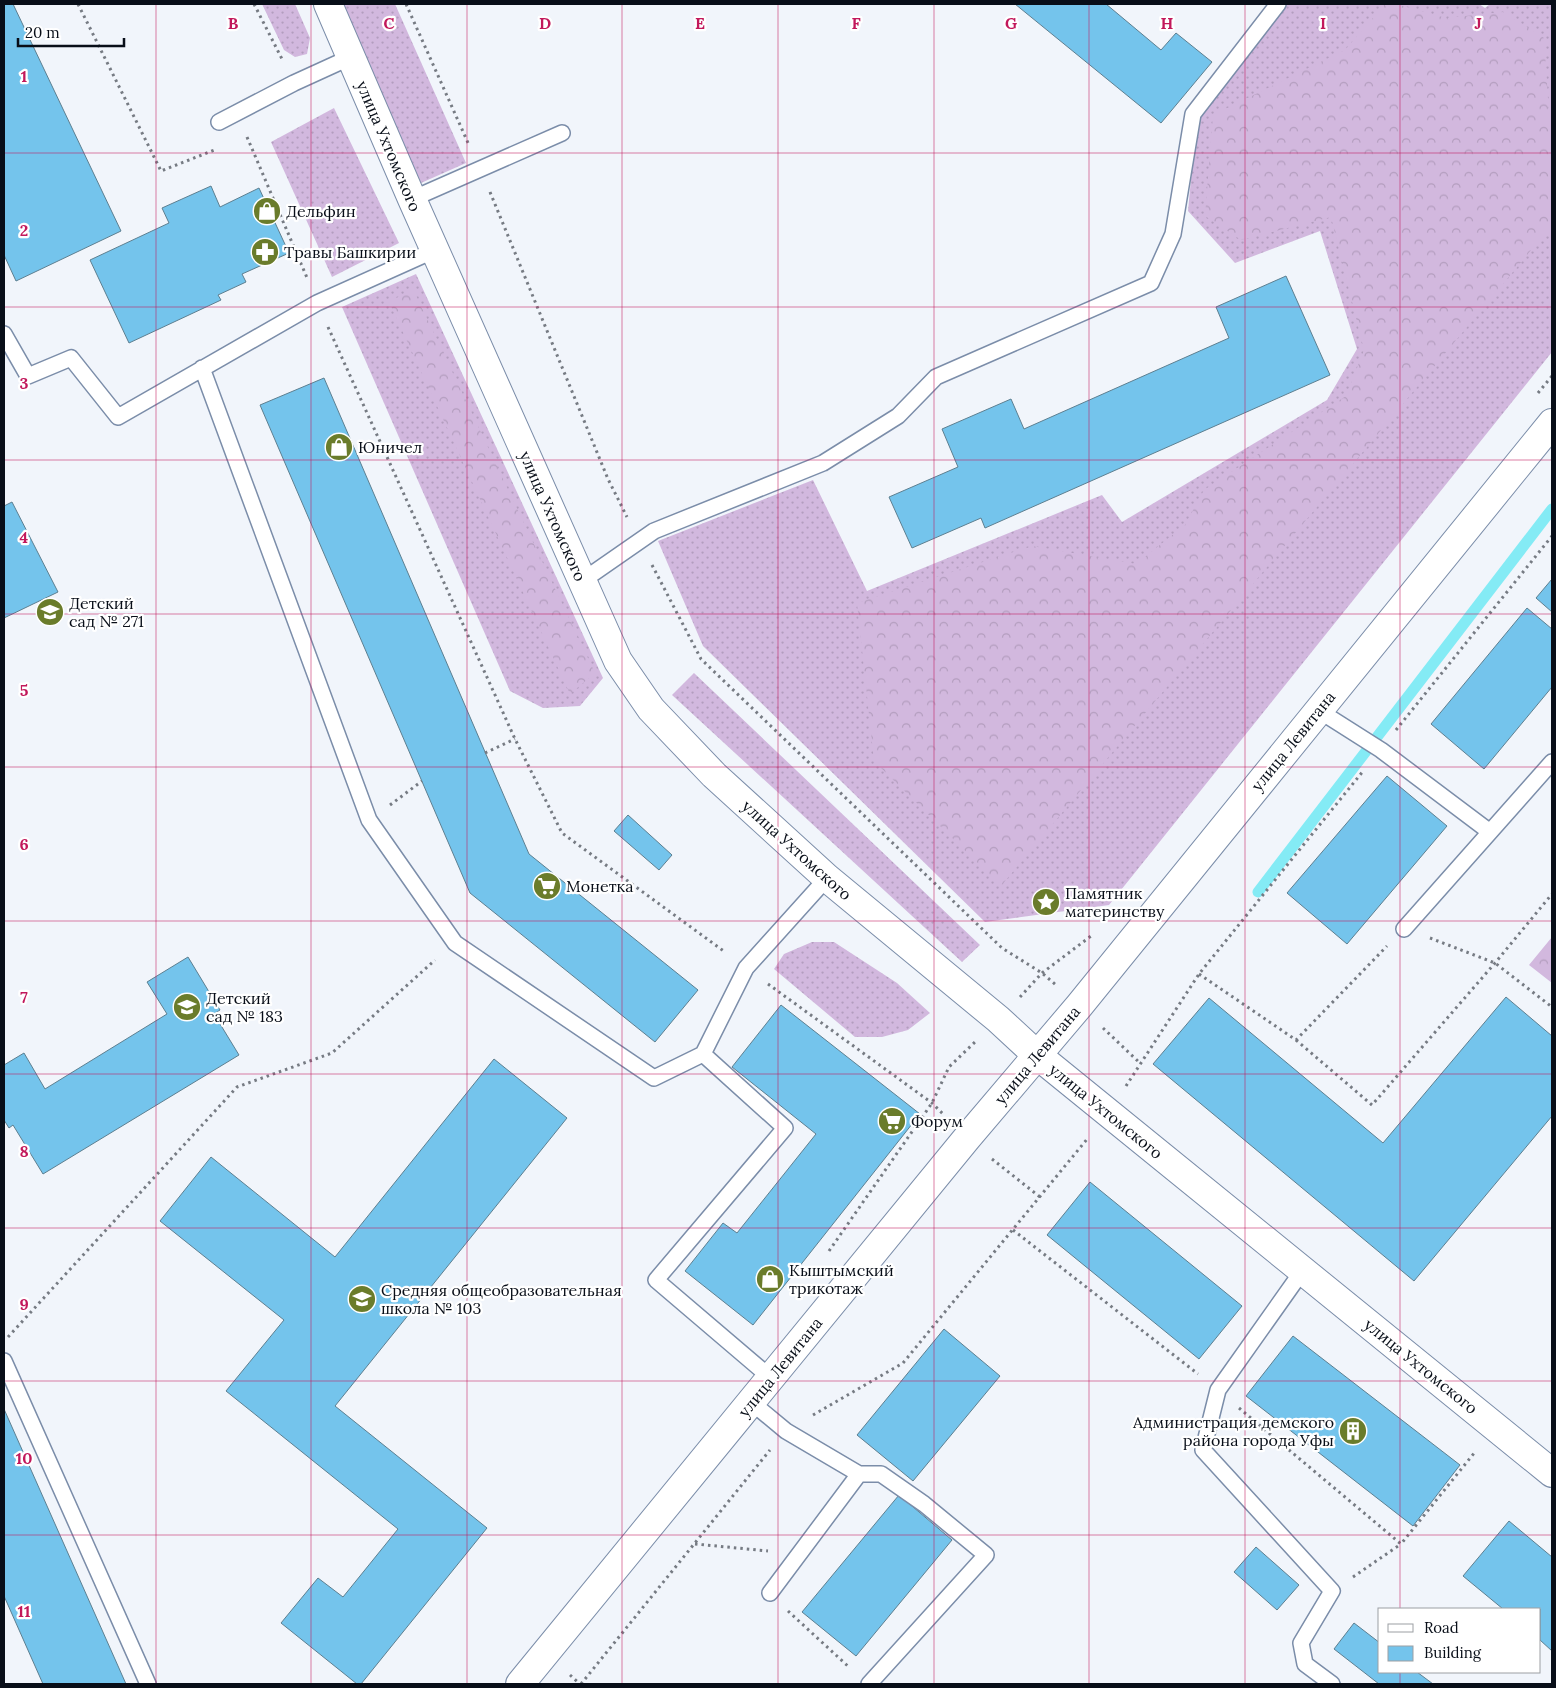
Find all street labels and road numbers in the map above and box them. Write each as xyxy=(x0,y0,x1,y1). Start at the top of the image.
street label: улица Ухтомского xyxy=(352,78,426,214)
street label: улица Ухтомского xyxy=(515,448,591,584)
street label: улица Левитана xyxy=(1247,687,1339,795)
street label: улица Ухтомского xyxy=(738,796,856,904)
street label: улица Левитана xyxy=(990,1002,1084,1108)
street label: улица Ухтомского xyxy=(1045,1059,1167,1163)
street label: улица Левитана xyxy=(734,1313,826,1421)
street label: улица Ухтомского xyxy=(1360,1314,1482,1418)

